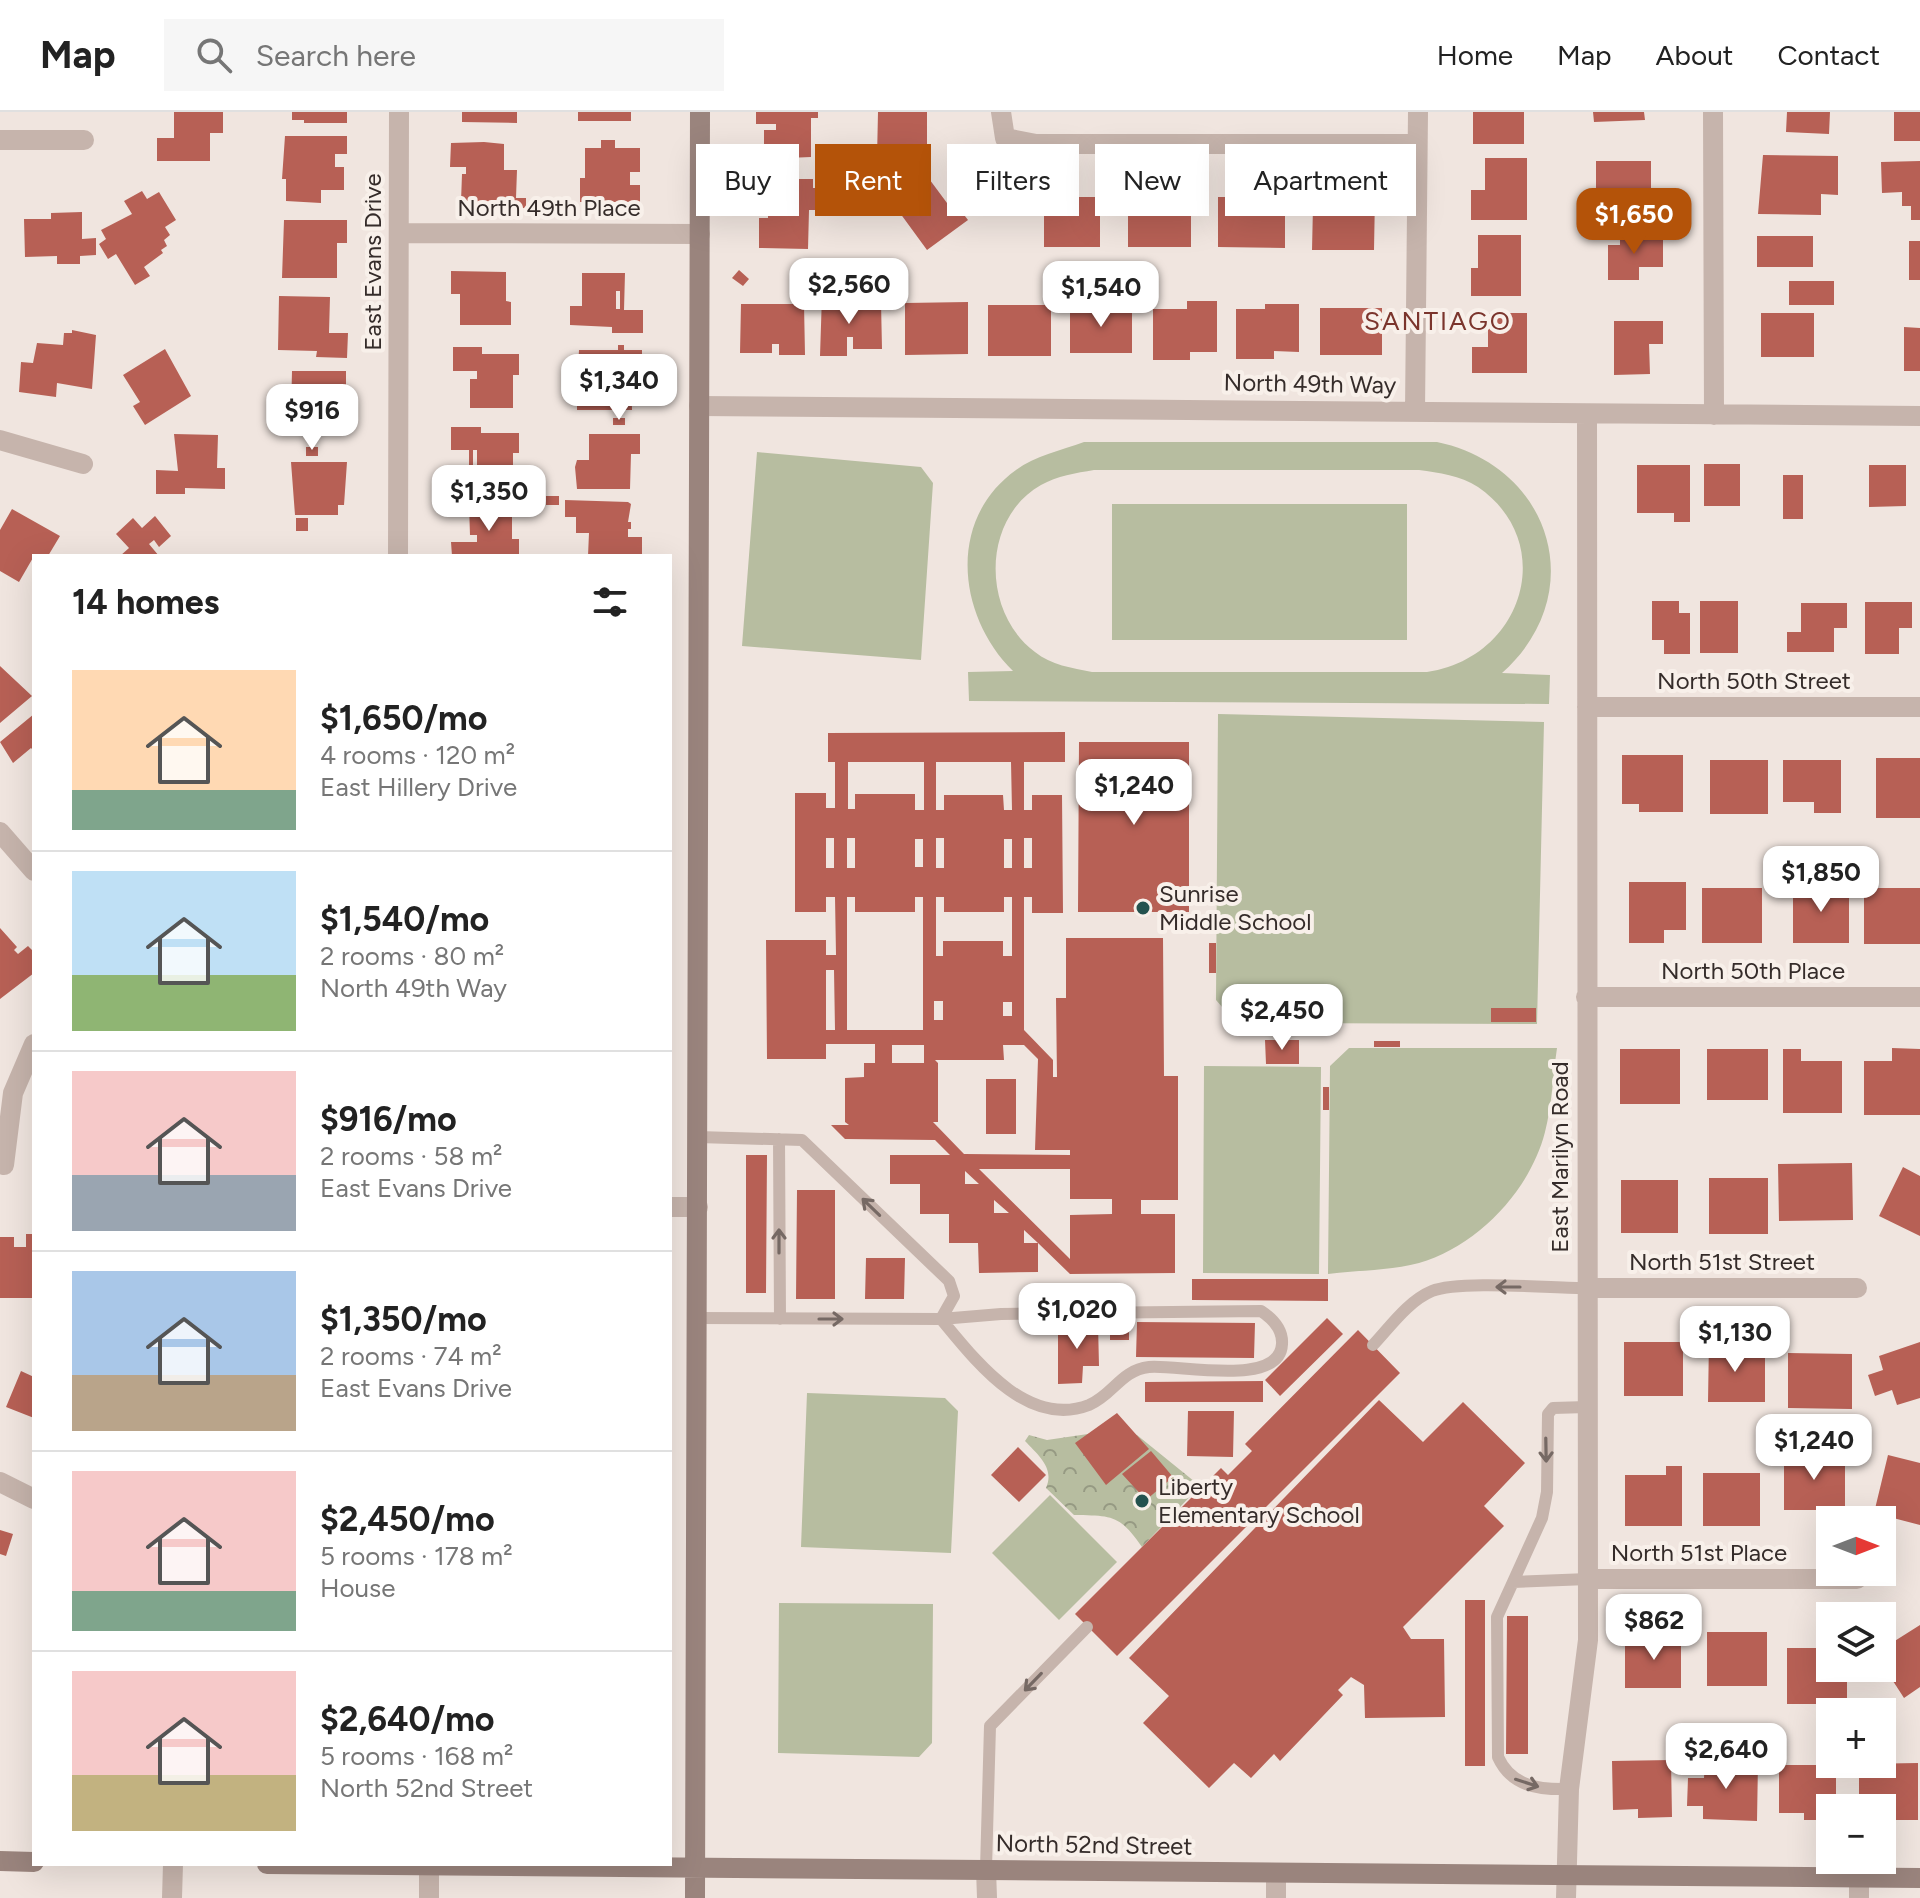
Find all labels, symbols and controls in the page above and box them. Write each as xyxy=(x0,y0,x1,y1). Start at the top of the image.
search box xyxy=(164,19,724,91)
text: Map xyxy=(40,32,116,78)
icon: search xyxy=(192,33,236,77)
text: Search here xyxy=(256,37,416,74)
text: Home xyxy=(1437,38,1513,72)
text: Map xyxy=(1557,38,1612,72)
text: About xyxy=(1656,38,1733,72)
text: Contact xyxy=(1777,38,1880,72)
chip: Buy xyxy=(696,144,799,216)
chip: Rent xyxy=(815,144,931,216)
chip: Filters xyxy=(947,144,1079,216)
chip: New xyxy=(1095,144,1209,216)
chip: Apartment xyxy=(1225,144,1416,216)
street label: East Evans Drive xyxy=(358,173,387,351)
pin: $1,650 xyxy=(1569,188,1699,256)
street label: North 49th Place xyxy=(457,193,641,222)
text: $1,650 xyxy=(1594,198,1674,230)
pin: $2,560 xyxy=(784,258,914,326)
pin: $1,540 xyxy=(1036,261,1166,329)
text: $2,560 xyxy=(807,268,891,300)
text: $1,540 xyxy=(1061,271,1141,303)
district label: SANTIAGO xyxy=(1364,305,1512,337)
pin: $1,340 xyxy=(554,354,684,422)
text: $1,340 xyxy=(579,364,659,396)
street label: North 49th Way xyxy=(1223,367,1397,400)
pin: $916 xyxy=(265,384,359,452)
text: $916 xyxy=(284,394,340,426)
pin: $1,350 xyxy=(424,465,554,533)
text: $1,350 xyxy=(450,475,528,507)
icon: filters xyxy=(588,580,632,624)
text: 14 homes xyxy=(72,582,219,623)
street label: North 50th Street xyxy=(1657,666,1851,695)
text: $1,650/mo xyxy=(320,698,488,739)
icon: home xyxy=(136,702,232,798)
text: 4 rooms · 120 m² xyxy=(320,739,515,771)
pin: $1,240 xyxy=(1069,759,1199,827)
text: $1,240 xyxy=(1094,769,1174,801)
text: East Hillery Drive xyxy=(320,771,517,803)
pin: $1,850 xyxy=(1756,846,1886,914)
text: $1,850 xyxy=(1781,856,1861,888)
place label: Sunrise Middle School xyxy=(1159,879,1312,936)
text: $1,540/mo xyxy=(320,899,489,940)
marker: Sunrise Middle School xyxy=(1134,899,1152,917)
icon: home xyxy=(136,903,232,999)
text: 2 rooms · 80 m² xyxy=(320,940,504,972)
street label: North 50th Place xyxy=(1661,956,1845,985)
text: North 49th Way xyxy=(320,972,507,1004)
pin: $2,450 xyxy=(1217,984,1347,1052)
text: $2,450 xyxy=(1240,994,1324,1026)
street label: East Marilyn Road xyxy=(1545,1061,1574,1253)
text: $916/mo xyxy=(320,1099,457,1140)
icon: home xyxy=(136,1103,232,1199)
text: 2 rooms · 58 m² xyxy=(320,1140,502,1172)
text: East Evans Drive xyxy=(320,1172,512,1204)
one-way arrow xyxy=(861,1197,881,1216)
one-way arrow xyxy=(771,1228,787,1255)
street label: North 51st Street xyxy=(1629,1247,1815,1276)
one-way arrow xyxy=(1495,1279,1522,1295)
pin: $1,020 xyxy=(1012,1283,1142,1351)
text: $1,020 xyxy=(1037,1293,1117,1325)
text: $1,350/mo xyxy=(320,1299,487,1340)
icon: home xyxy=(136,1303,232,1399)
pin: $1,130 xyxy=(1670,1306,1800,1374)
one-way arrow xyxy=(817,1311,844,1327)
text: $1,130 xyxy=(1698,1316,1772,1348)
text: 2 rooms · 74 m² xyxy=(320,1340,502,1372)
text: East Evans Drive xyxy=(320,1372,512,1404)
pin: $1,240 xyxy=(1749,1414,1879,1482)
text: $1,240 xyxy=(1774,1424,1854,1456)
one-way arrow xyxy=(1538,1436,1554,1463)
place label: Liberty Elementary School xyxy=(1158,1472,1360,1529)
marker: Liberty Elementary School xyxy=(1133,1492,1151,1510)
text: $2,450/mo xyxy=(320,1499,495,1540)
icon: home xyxy=(136,1503,232,1599)
north arrow xyxy=(1816,1506,1896,1586)
map controls xyxy=(1816,1506,1896,1874)
street label: North 51st Place xyxy=(1611,1538,1787,1567)
text: 5 rooms · 178 m² xyxy=(320,1540,513,1572)
text: House xyxy=(320,1572,395,1604)
pin: $862 xyxy=(1607,1594,1701,1662)
button: layers xyxy=(1816,1602,1896,1682)
text: $862 xyxy=(1624,1604,1684,1636)
one-way arrow xyxy=(1023,1672,1042,1692)
button: + xyxy=(1816,1698,1896,1778)
text: $2,640/mo xyxy=(320,1699,495,1740)
icon: home xyxy=(136,1703,232,1799)
pin: $2,640 xyxy=(1661,1723,1791,1791)
text: $2,640 xyxy=(1684,1733,1768,1765)
text: 5 rooms · 168 m² xyxy=(320,1740,513,1772)
text: North 52nd Street xyxy=(320,1772,533,1804)
one-way arrow xyxy=(1514,1777,1539,1792)
button: − xyxy=(1816,1794,1896,1874)
street label: North 52nd Street xyxy=(995,1828,1193,1861)

